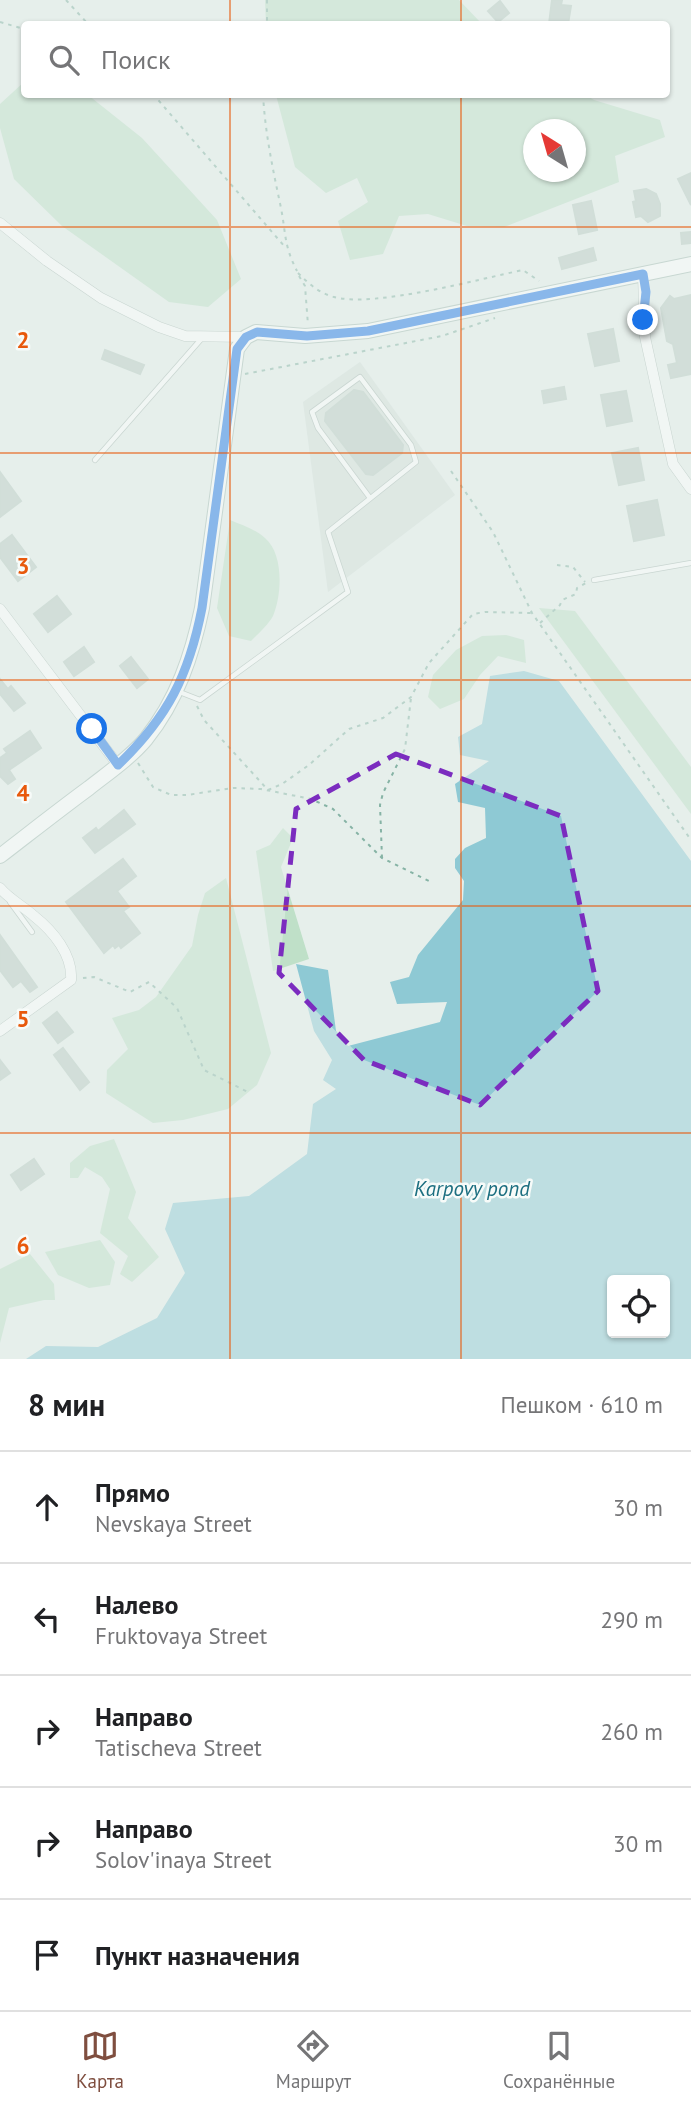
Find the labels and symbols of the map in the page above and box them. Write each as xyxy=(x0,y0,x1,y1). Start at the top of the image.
north arrow xyxy=(523,119,586,182)
route end xyxy=(627,304,658,335)
text: 2 xyxy=(16,325,30,354)
text: 3 xyxy=(16,551,30,580)
route start xyxy=(76,713,107,744)
text: 4 xyxy=(16,778,30,807)
text: 5 xyxy=(16,1004,30,1033)
water label: Karpovy pond xyxy=(414,1175,531,1202)
text: 6 xyxy=(16,1231,30,1260)

